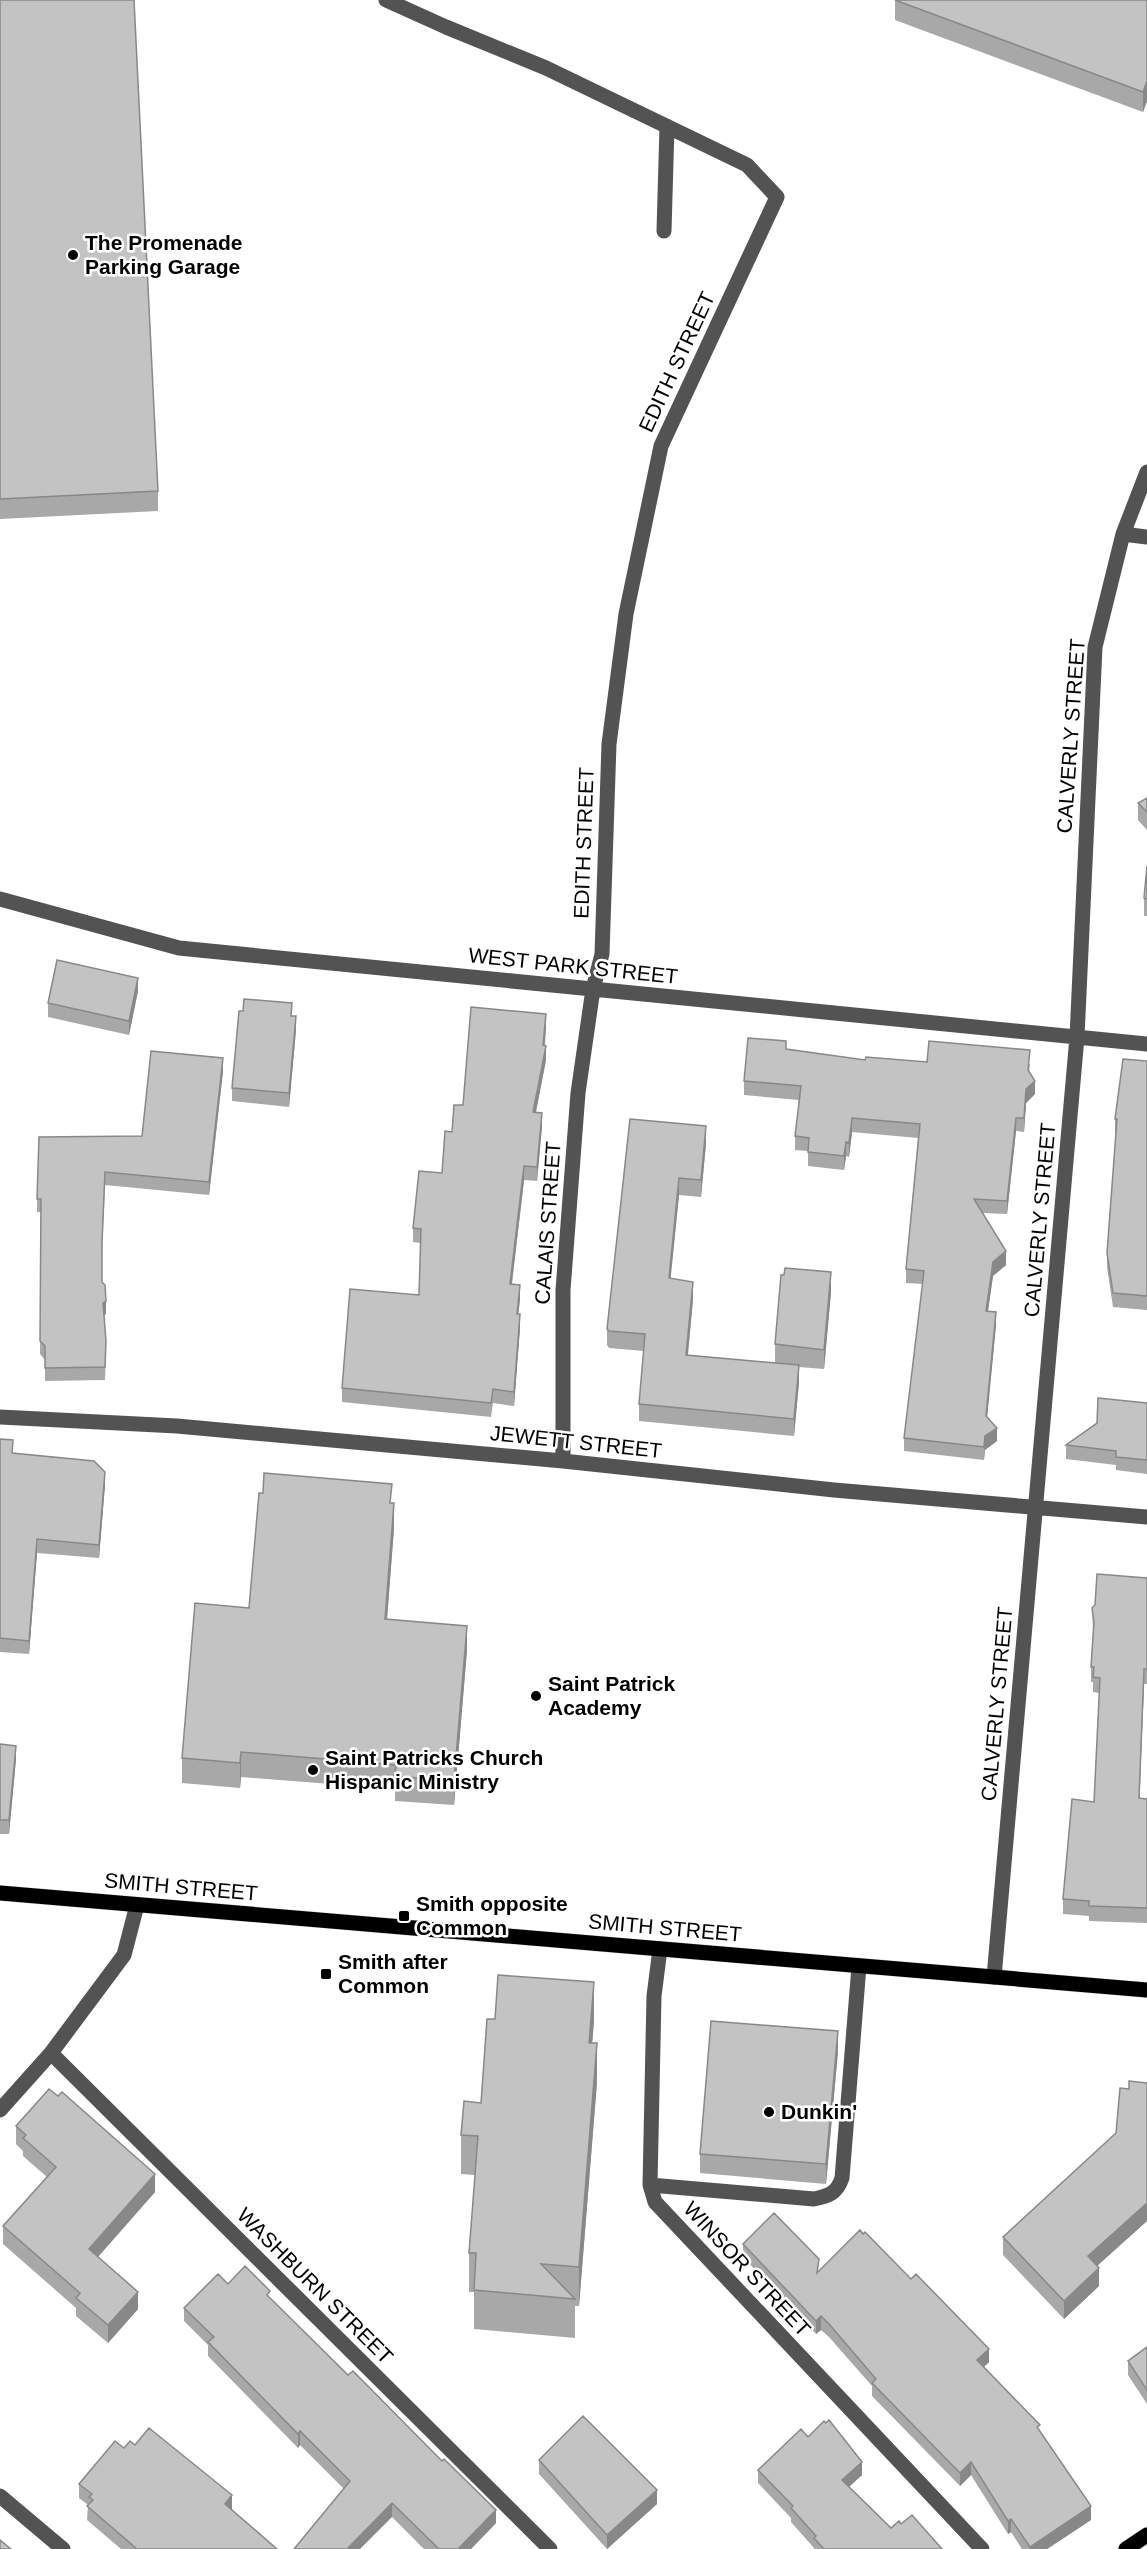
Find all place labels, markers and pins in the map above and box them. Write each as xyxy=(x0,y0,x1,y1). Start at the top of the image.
place label: The Promenade Parking Garage xyxy=(85,231,243,278)
marker: The Promenade Parking Garage xyxy=(66,248,80,262)
place label: Saint Patrick Academy xyxy=(548,1672,676,1719)
marker: Saint Patrick Academy xyxy=(529,1689,543,1703)
place label: Saint Patricks Church Hispanic Ministry xyxy=(325,1746,543,1793)
marker: Saint Patricks Church Hispanic Ministry xyxy=(306,1763,320,1777)
place label: Smith opposite Common xyxy=(416,1892,568,1939)
marker: Smith opposite Common xyxy=(397,1909,411,1923)
place label: Smith after Common xyxy=(338,1950,448,1997)
marker: Smith after Common xyxy=(319,1967,333,1981)
place label: Dunkin' xyxy=(781,2100,857,2123)
marker: Dunkin' xyxy=(762,2105,776,2119)

